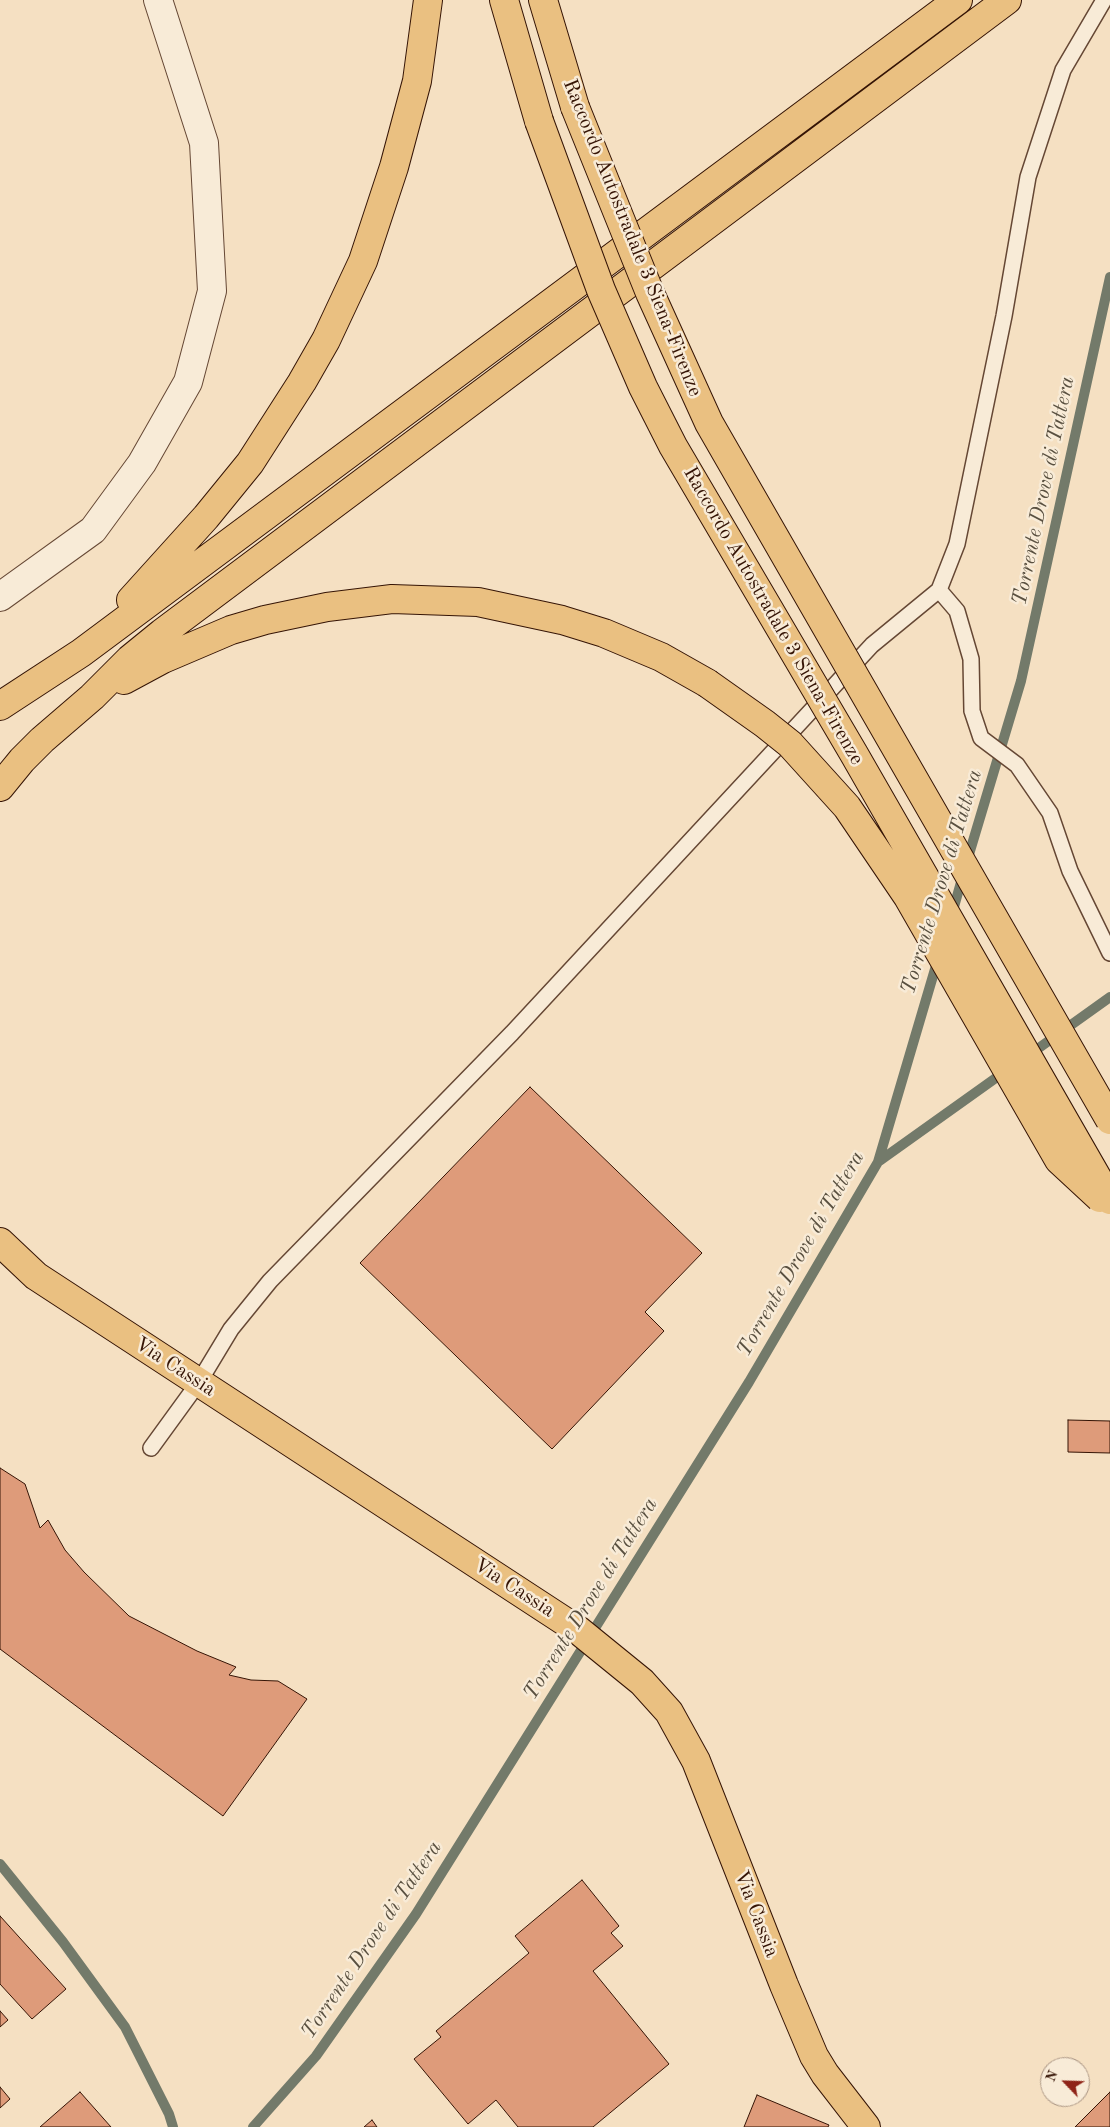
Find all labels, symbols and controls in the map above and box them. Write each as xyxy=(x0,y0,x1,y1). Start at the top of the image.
street label: Raccordo Autostradale 3 Siena-Firenze xyxy=(557,76,707,400)
water label: Torrente Drove di Tattera xyxy=(1007,374,1081,608)
street label: Raccordo Autostradale 3 Siena-Firenze xyxy=(678,463,868,769)
water label: Torrente Drove di Tattera xyxy=(896,767,988,997)
water label: Torrente Drove di Tattera xyxy=(732,1147,870,1361)
street label: Via Cassia xyxy=(130,1332,220,1402)
water label: Torrente Drove di Tattera xyxy=(518,1493,664,1705)
street label: Via Cassia xyxy=(469,1553,559,1623)
water label: Torrente Drove di Tattera xyxy=(296,1836,448,2044)
street label: Via Cassia xyxy=(728,1867,784,1961)
north arrow xyxy=(1040,2057,1090,2107)
text: N xyxy=(1044,2069,1061,2084)

